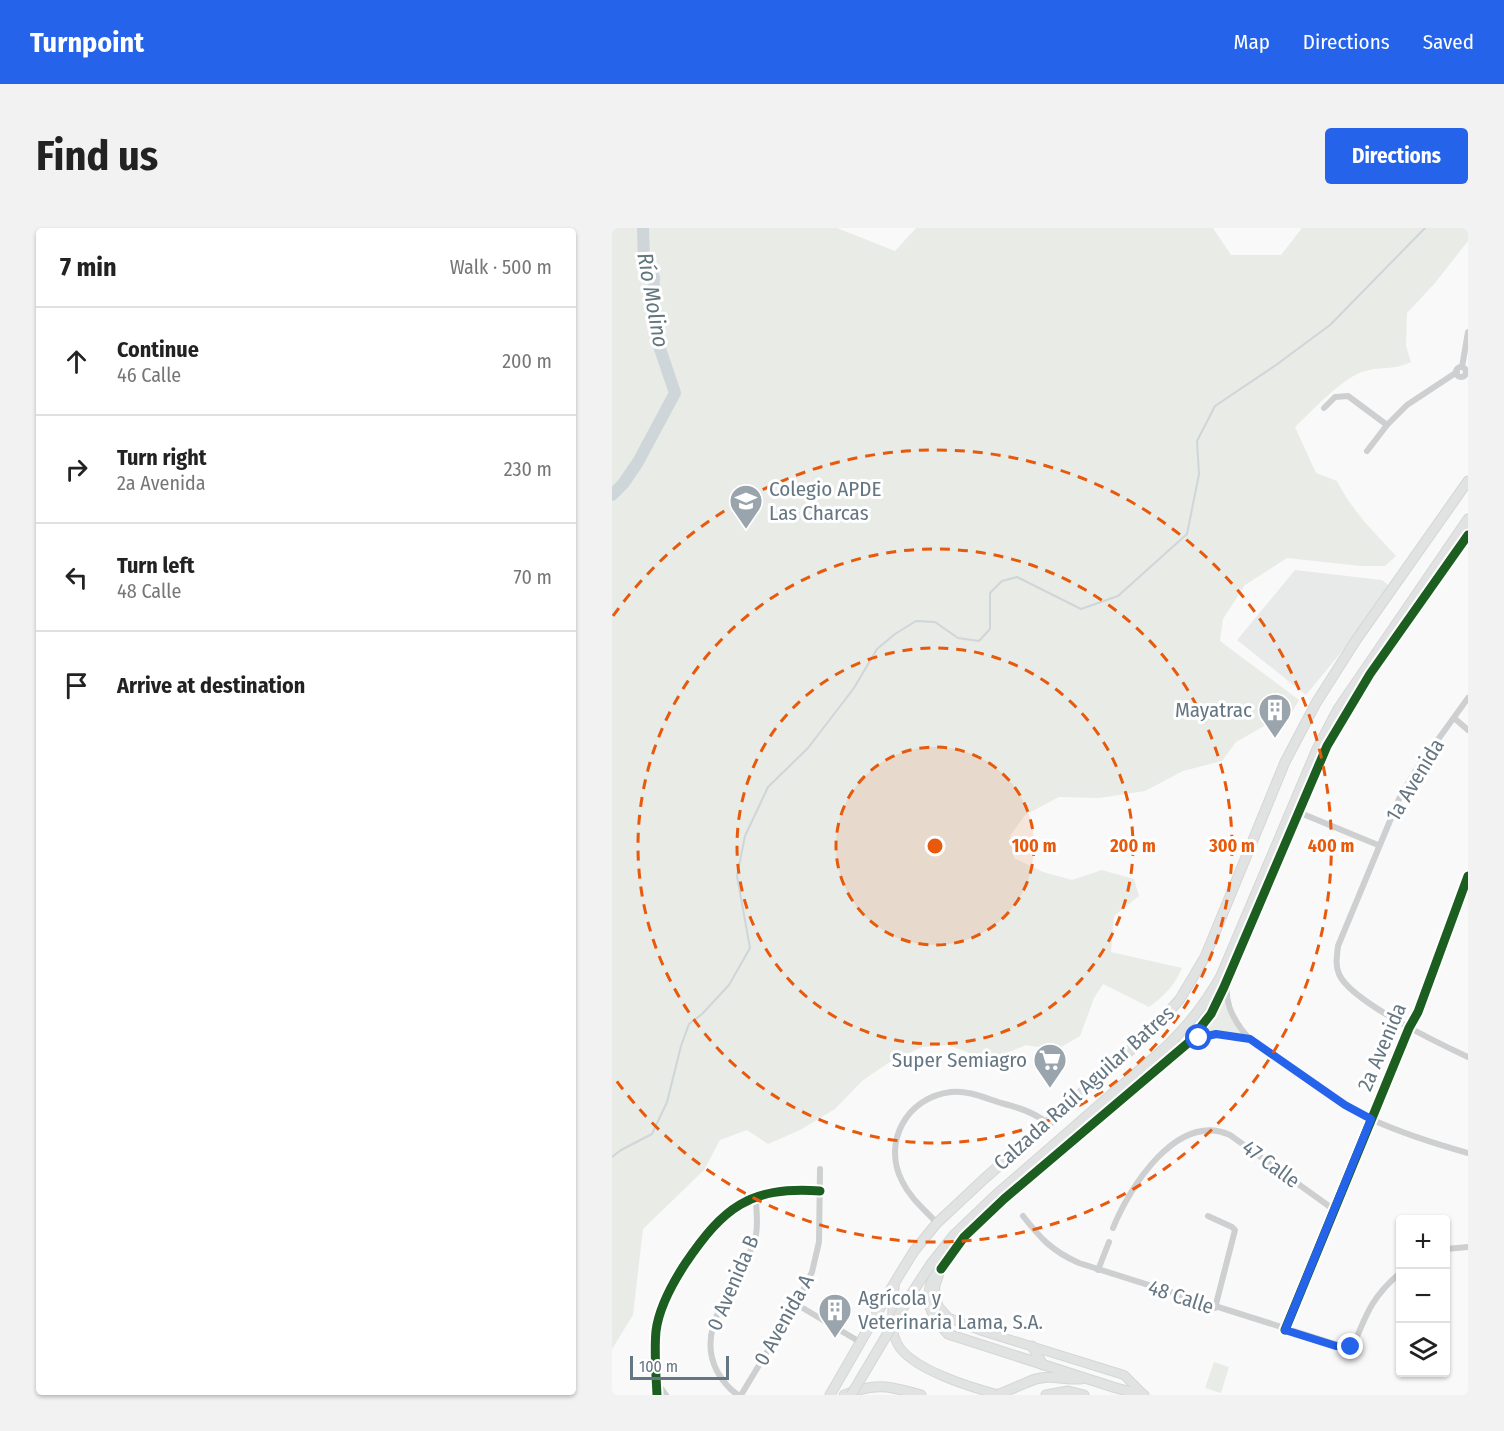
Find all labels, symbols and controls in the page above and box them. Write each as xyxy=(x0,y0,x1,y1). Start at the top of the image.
text: Turnpoint xyxy=(30,26,144,59)
text: Map xyxy=(1233,29,1270,55)
text: Directions xyxy=(1303,29,1390,55)
text: Saved xyxy=(1423,29,1474,55)
button: Directions xyxy=(1325,128,1468,184)
text: Find us xyxy=(36,131,158,181)
water label: Río Molino xyxy=(631,251,675,349)
text: 7 min xyxy=(60,252,117,283)
text: Walk · 500 m xyxy=(450,255,552,279)
text: Continue xyxy=(117,336,199,363)
icon: ahead xyxy=(60,345,93,378)
text: 200 m xyxy=(502,349,552,373)
text: 46 Calle xyxy=(117,363,181,387)
text: Turn right xyxy=(117,444,206,471)
icon: right xyxy=(60,453,93,486)
text: 230 m xyxy=(504,457,552,481)
text: 2a Avenida xyxy=(117,471,205,495)
place label: Colegio APDE Las Charcas xyxy=(769,476,881,526)
school or university icon: Colegio APDE Las Charcas xyxy=(728,483,764,530)
text: Turn left xyxy=(117,552,195,579)
icon: left xyxy=(60,561,93,594)
text: 70 m xyxy=(514,565,552,589)
text: 48 Calle xyxy=(117,579,181,603)
icon: arrive xyxy=(60,669,93,702)
text: Arrive at destination xyxy=(117,672,305,699)
building icon: Mayatrac xyxy=(1257,692,1293,739)
place label: Mayatrac xyxy=(1175,697,1252,723)
street label: 1a Avenida xyxy=(1380,734,1450,826)
text: 100 m xyxy=(1012,835,1056,857)
text: 200 m xyxy=(1109,835,1156,857)
text: 300 m xyxy=(1208,835,1255,857)
text: 400 m xyxy=(1308,835,1354,857)
centre of rings xyxy=(925,836,945,856)
street label: 2a Avenida xyxy=(1352,999,1412,1095)
street label: Calzada Raúl Aguilar Batres xyxy=(988,1000,1180,1176)
route start xyxy=(1185,1024,1211,1050)
supermarket icon: Super Semiagro xyxy=(1032,1042,1068,1089)
place label: Super Semiagro xyxy=(892,1047,1027,1073)
street label: 47 Calle xyxy=(1237,1134,1305,1194)
map controls xyxy=(1396,1215,1450,1377)
button: + xyxy=(1396,1215,1450,1269)
street label: 0 Avenida B xyxy=(701,1231,765,1335)
button: − xyxy=(1396,1269,1450,1323)
street label: 0 Avenida A xyxy=(748,1270,820,1370)
street label: 48 Calle xyxy=(1145,1274,1217,1320)
place label: Agrícola y Veterinaria Lama, S.A. xyxy=(858,1285,1043,1335)
building icon: Agrícola y Veterinaria Lama, S.A. xyxy=(817,1292,853,1339)
button: layers xyxy=(1396,1323,1450,1377)
route end xyxy=(1337,1333,1363,1359)
scale bar xyxy=(630,1353,729,1380)
text: 100 m xyxy=(639,1357,678,1376)

